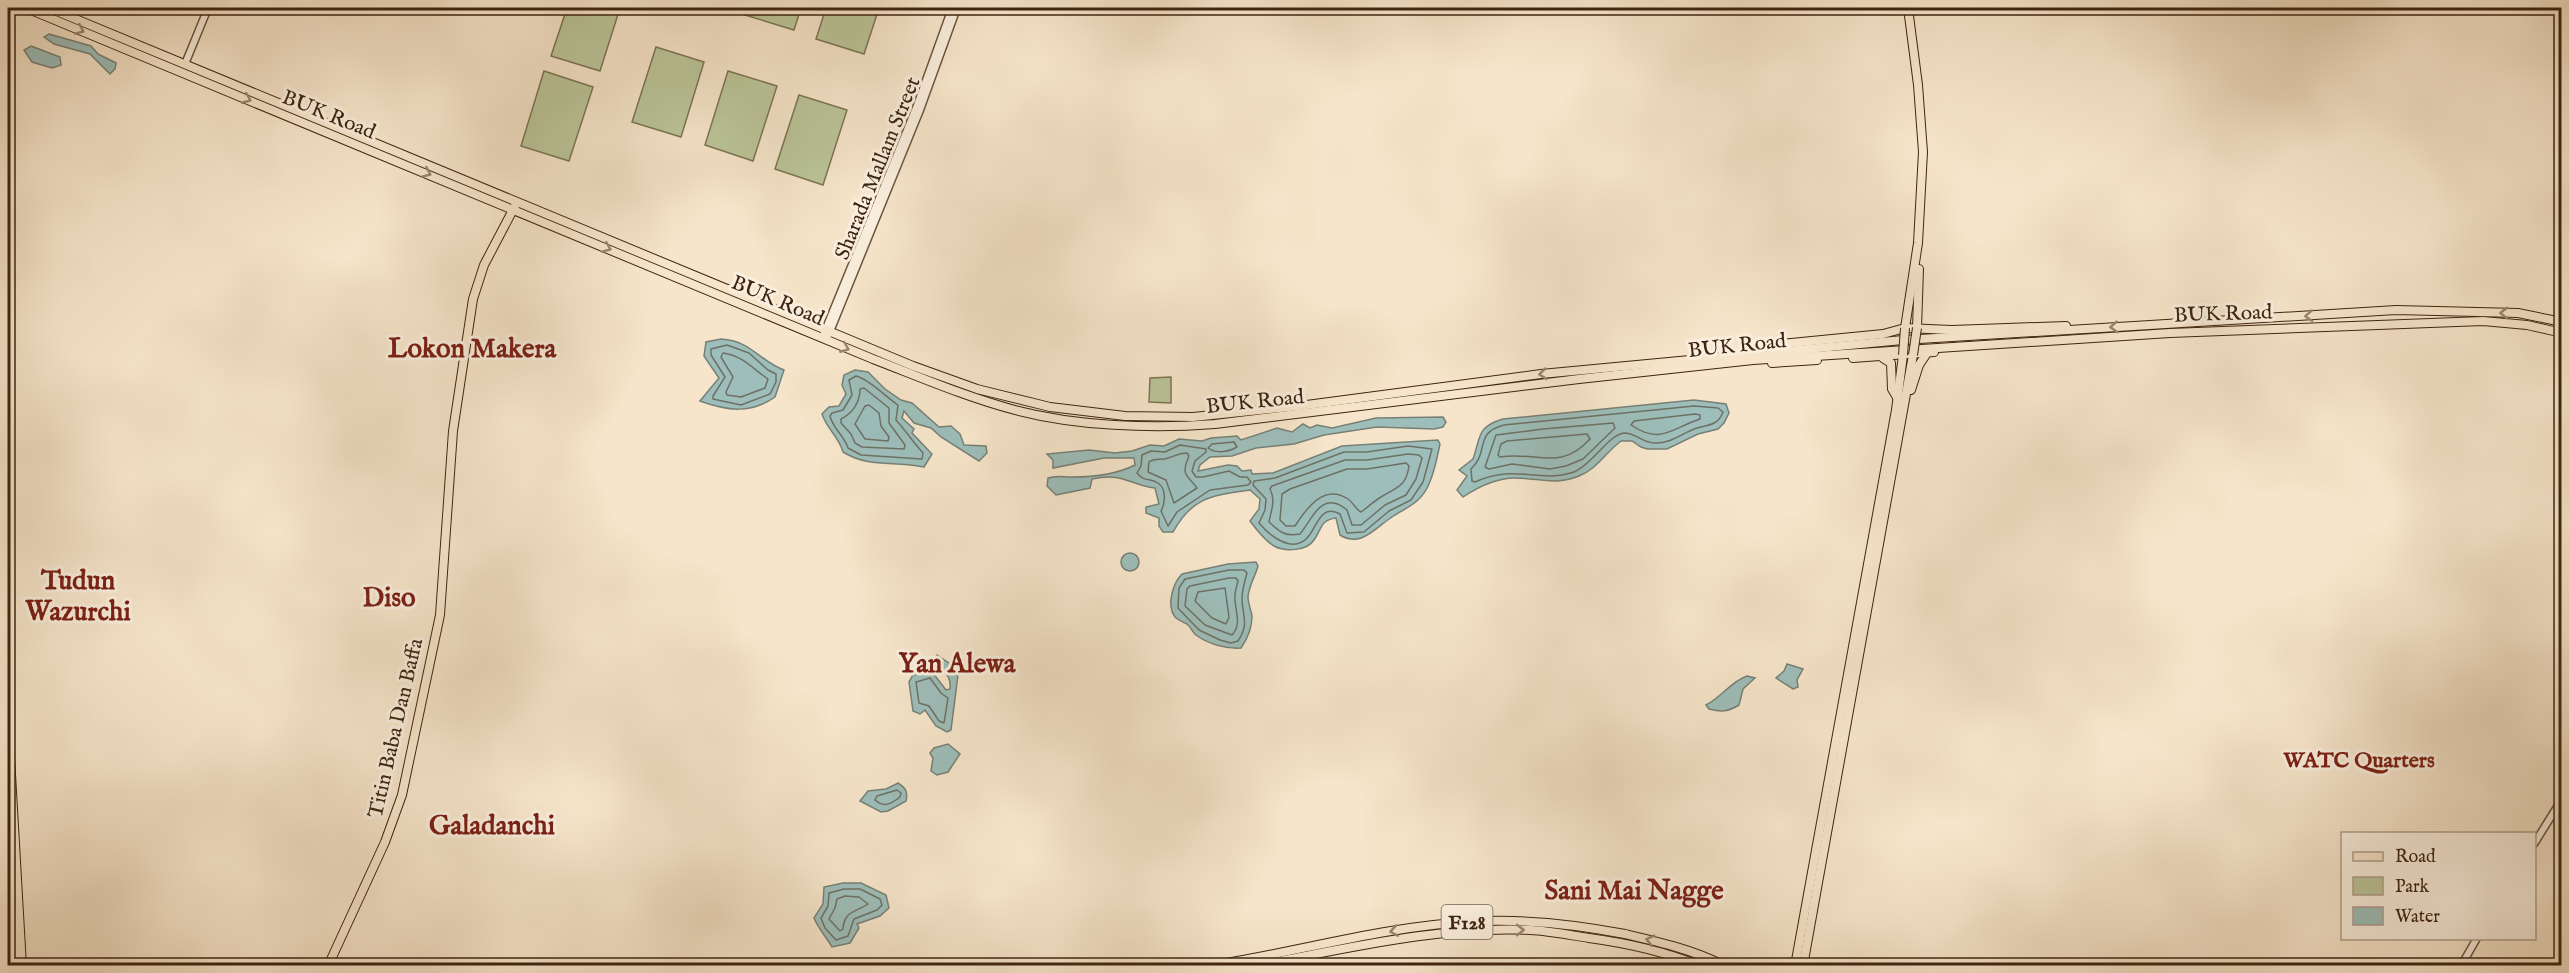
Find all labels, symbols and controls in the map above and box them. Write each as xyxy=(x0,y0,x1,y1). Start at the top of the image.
one-way arrow xyxy=(74,23,85,35)
street label: Sharada Mallam Street xyxy=(829,73,927,264)
street label: BUK Road xyxy=(278,84,380,147)
one-way arrow xyxy=(240,92,251,104)
one-way arrow xyxy=(421,166,432,178)
one-way arrow xyxy=(601,241,612,253)
street label: BUK Road xyxy=(727,270,829,333)
street label: BUK Road xyxy=(2173,299,2274,330)
one-way arrow xyxy=(2499,307,2508,319)
one-way arrow xyxy=(2305,309,2314,322)
one-way arrow xyxy=(2110,320,2119,333)
street label: BUK Road xyxy=(1687,328,1788,365)
district label: Lokon Makera xyxy=(388,333,557,367)
one-way arrow xyxy=(839,341,850,353)
one-way arrow xyxy=(1539,367,1548,380)
street label: BUK Road xyxy=(1205,384,1306,421)
district label: Tudun Wazurchi xyxy=(24,565,131,630)
district label: Diso xyxy=(363,582,416,616)
street label: Titin Baba Dan Baffa xyxy=(363,635,430,821)
district label: Yan Alewa xyxy=(899,648,1017,682)
district label: WATC Quarters xyxy=(2282,747,2435,775)
district label: Galadanchi xyxy=(429,810,555,844)
legend xyxy=(2341,832,2536,940)
text: Road xyxy=(2395,846,2436,869)
district label: Sani Mai Nagge xyxy=(1544,875,1724,909)
text: Park xyxy=(2395,876,2430,899)
road number: F128 xyxy=(1442,905,1492,939)
text: Water xyxy=(2395,906,2440,929)
one-way arrow xyxy=(1515,924,1524,936)
one-way arrow xyxy=(1390,925,1399,937)
one-way arrow xyxy=(1645,935,1655,948)

